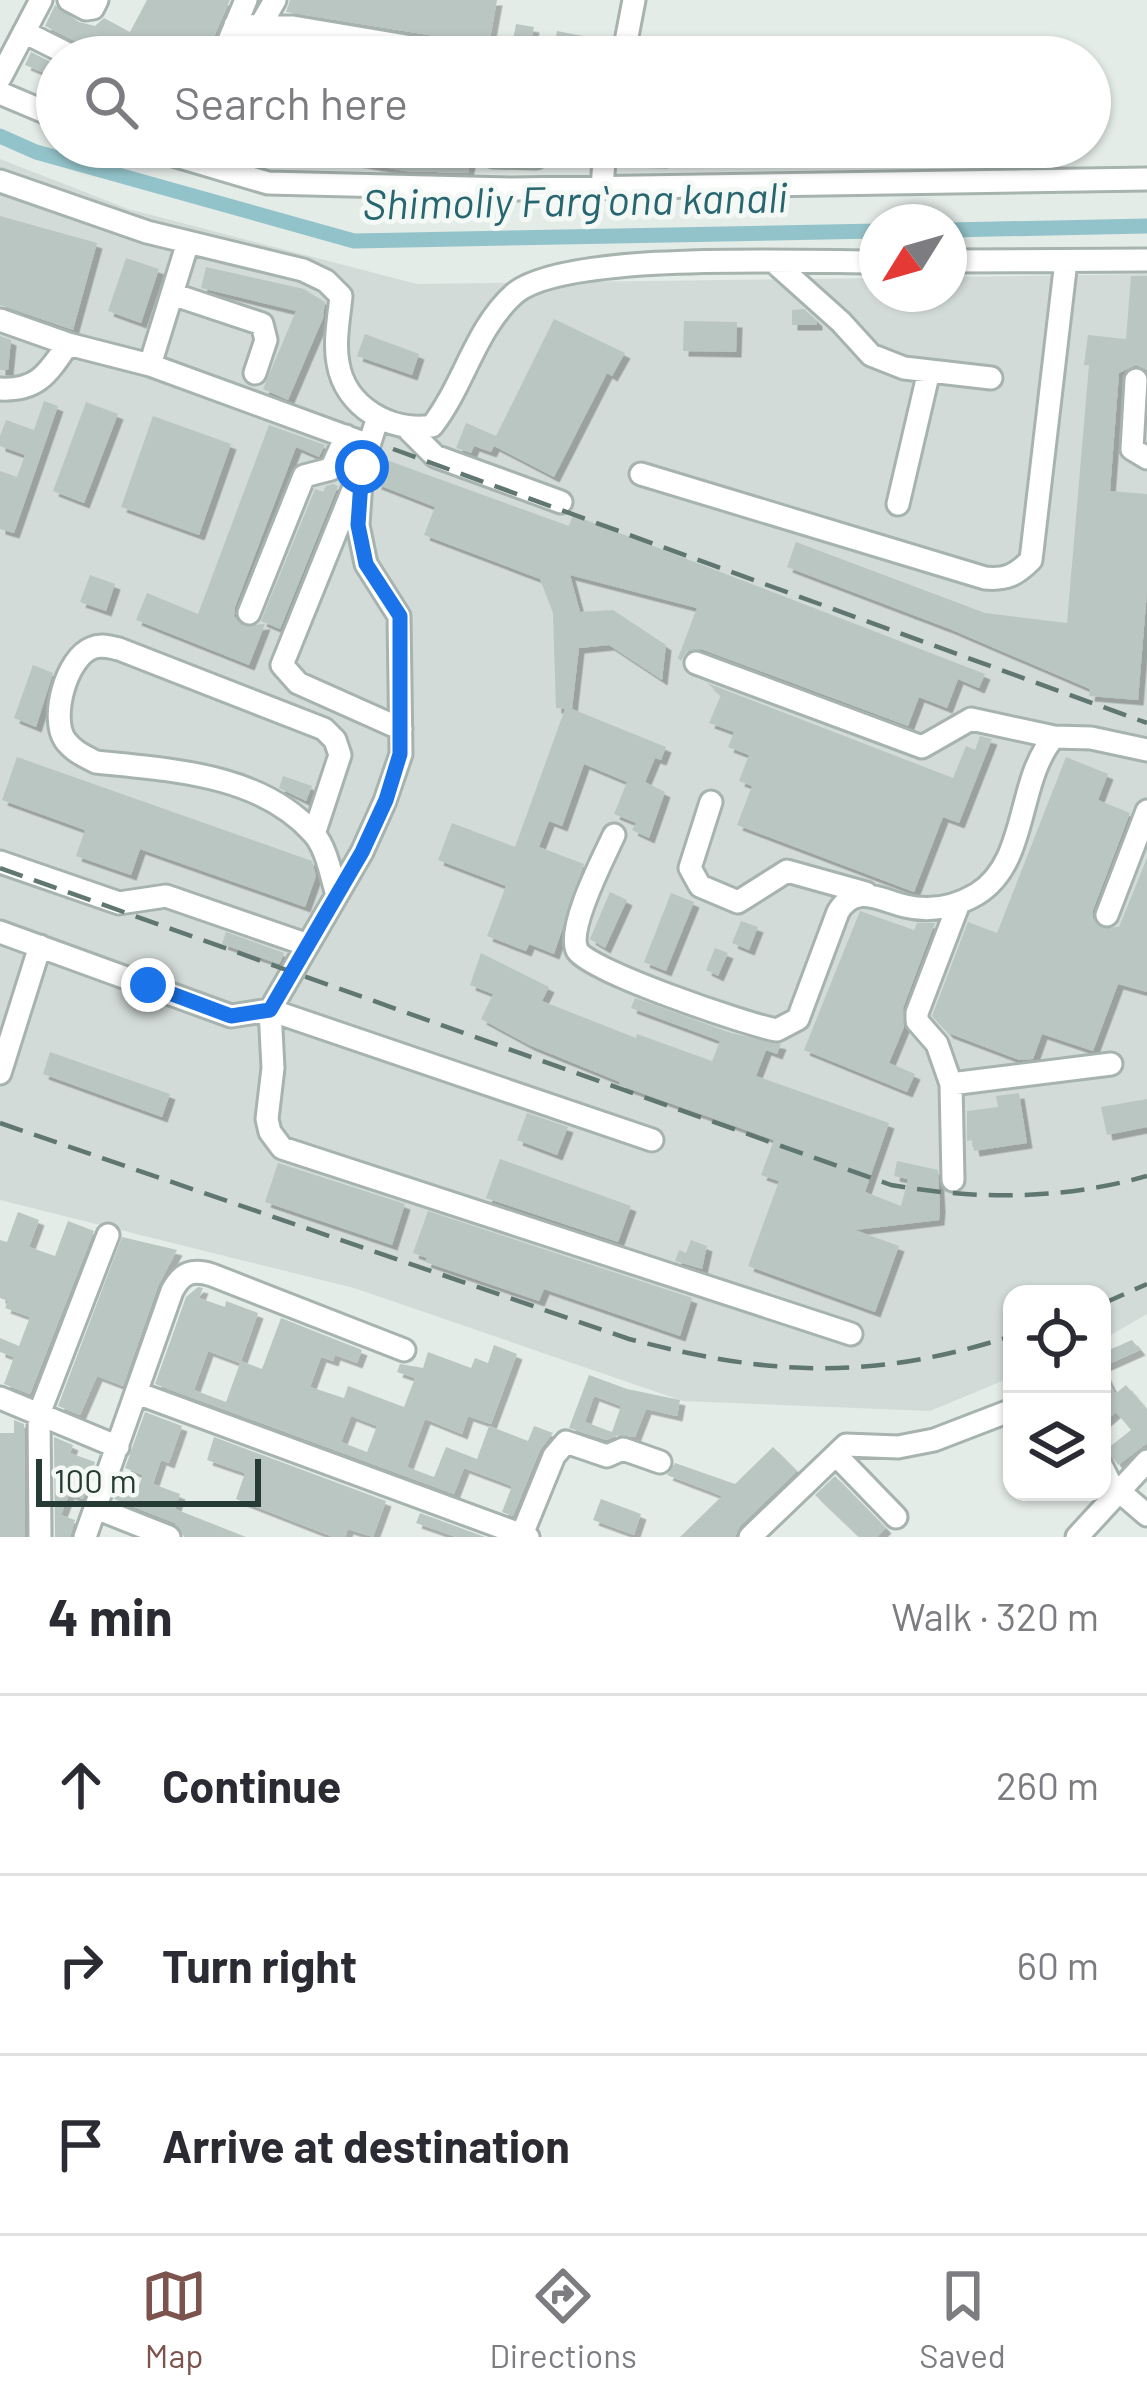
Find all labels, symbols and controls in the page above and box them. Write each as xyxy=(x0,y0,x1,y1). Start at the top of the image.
search box xyxy=(36,36,1111,168)
icon: search xyxy=(78,69,144,135)
text: Search here xyxy=(174,75,408,129)
water label: Shimoliy Fargʻona kanali xyxy=(362,170,789,229)
north arrow xyxy=(859,204,967,312)
route start xyxy=(335,440,389,494)
route end xyxy=(121,958,175,1012)
map controls xyxy=(1003,1285,1111,1501)
button: locate xyxy=(1003,1285,1111,1393)
button: layers xyxy=(1003,1393,1111,1501)
scale bar xyxy=(36,1453,261,1506)
text: 100 m xyxy=(54,1460,137,1500)
text: 4 min xyxy=(48,1585,173,1646)
text: Walk · 320 m xyxy=(891,1592,1099,1639)
icon: ahead xyxy=(48,1752,114,1818)
text: Continue xyxy=(162,1758,341,1812)
text: 260 m xyxy=(996,1761,1099,1808)
icon: right xyxy=(48,1932,114,1998)
text: Turn right xyxy=(162,1938,357,1992)
text: 60 m xyxy=(1017,1941,1099,1988)
icon: arrive xyxy=(48,2112,114,2178)
text: Arrive at destination xyxy=(162,2118,570,2172)
tab: Map xyxy=(141,2263,207,2375)
tab: Directions xyxy=(489,2263,637,2375)
tab: Saved xyxy=(919,2263,1006,2375)

